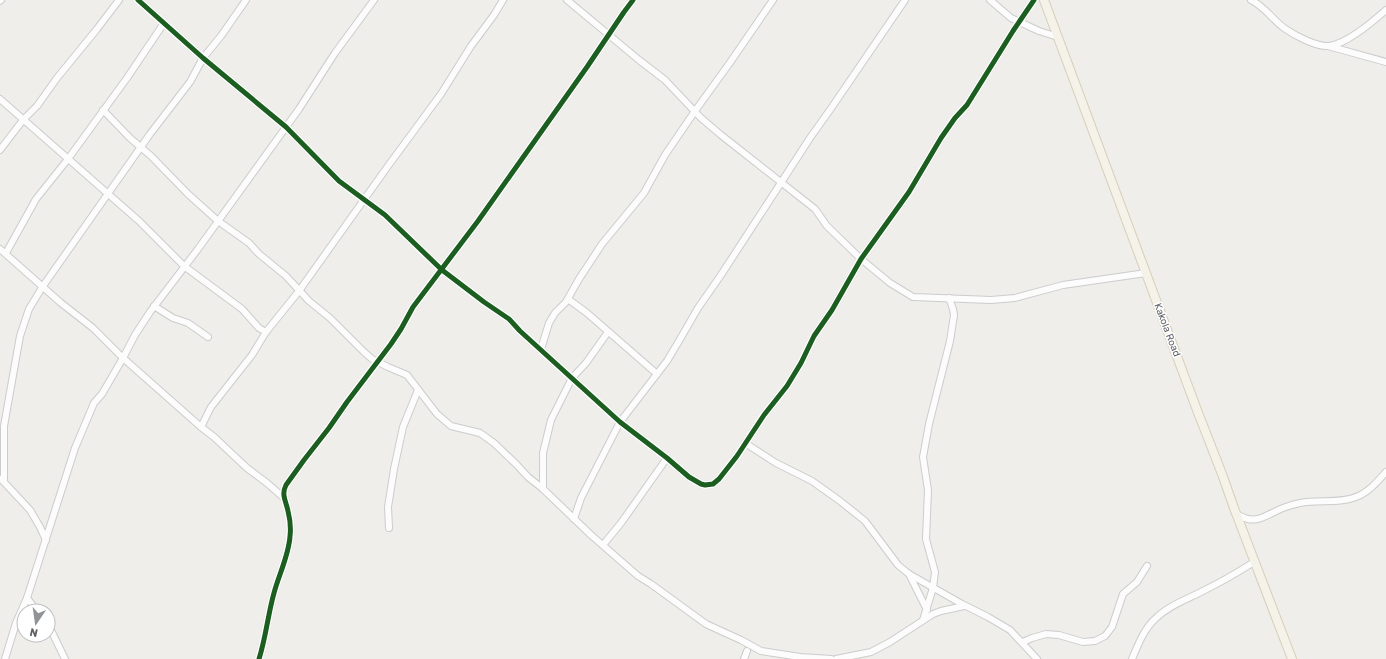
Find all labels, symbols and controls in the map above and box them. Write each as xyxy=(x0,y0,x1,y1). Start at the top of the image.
street label: Kakola Road xyxy=(1151,302,1183,358)
north arrow xyxy=(16,603,56,643)
text: N xyxy=(28,625,39,639)

